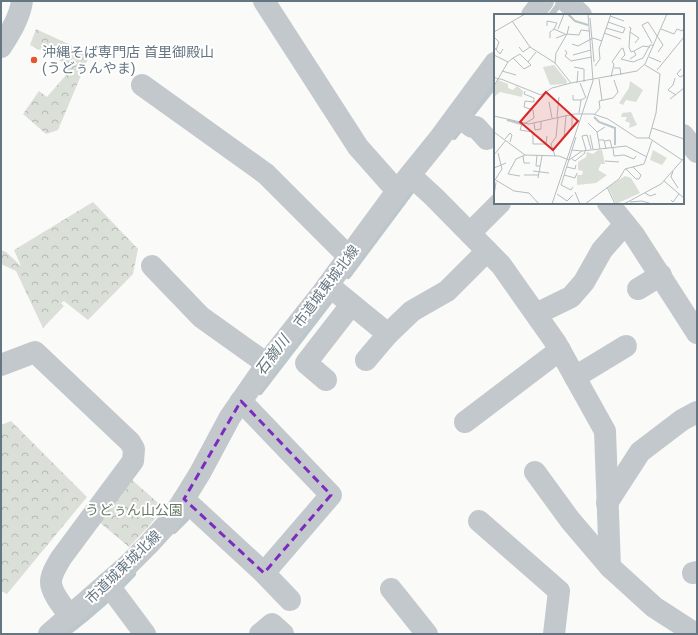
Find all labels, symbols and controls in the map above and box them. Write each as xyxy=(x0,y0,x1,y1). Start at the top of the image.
inset map xyxy=(494,14,684,204)
place label: 沖縄そば専門店 首里御殿山 (うどぅんやま) xyxy=(42,44,214,76)
marker: 沖縄そば専門店 首里御殿山 (うどぅんやま) xyxy=(29,55,39,65)
street label: 市道城東城北線 xyxy=(290,242,362,330)
water label: 石嶺川 xyxy=(252,330,294,378)
park label: うどぅん山公園 xyxy=(85,502,183,518)
street label: 市道城東城北線 xyxy=(82,527,164,607)

